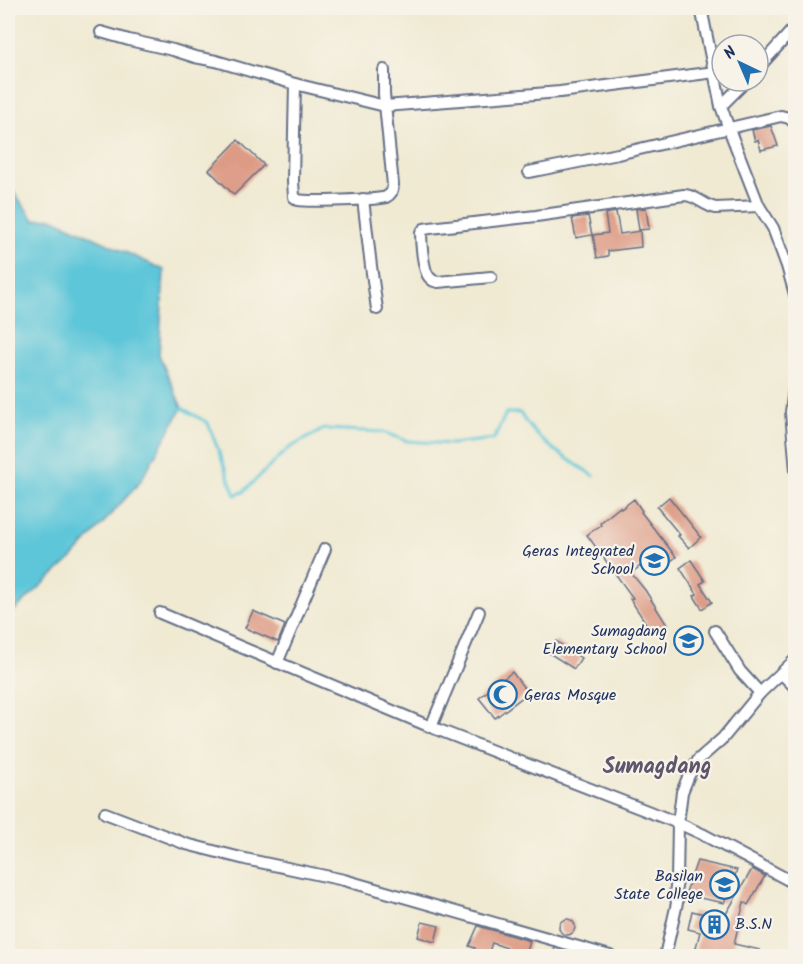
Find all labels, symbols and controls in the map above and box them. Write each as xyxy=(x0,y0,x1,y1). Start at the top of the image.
north arrow xyxy=(710,33,770,93)
text: N xyxy=(718,41,743,66)
place label: Geras Integrated School xyxy=(522,539,635,582)
school or university icon: Geras Integrated School xyxy=(639,544,671,576)
place label: Sumagdang Elementary School xyxy=(543,619,667,662)
school or university icon: Sumagdang Elementary School xyxy=(672,624,704,656)
mosque icon: Geras Mosque xyxy=(487,679,519,711)
place label: Geras Mosque xyxy=(524,683,616,708)
district label: Sumagdang xyxy=(603,750,711,785)
place label: Basilan State College xyxy=(614,864,703,907)
school or university icon: Basilan State College xyxy=(708,869,740,901)
building icon: B.S.N xyxy=(698,908,730,940)
place label: B.S.N xyxy=(735,912,772,937)

